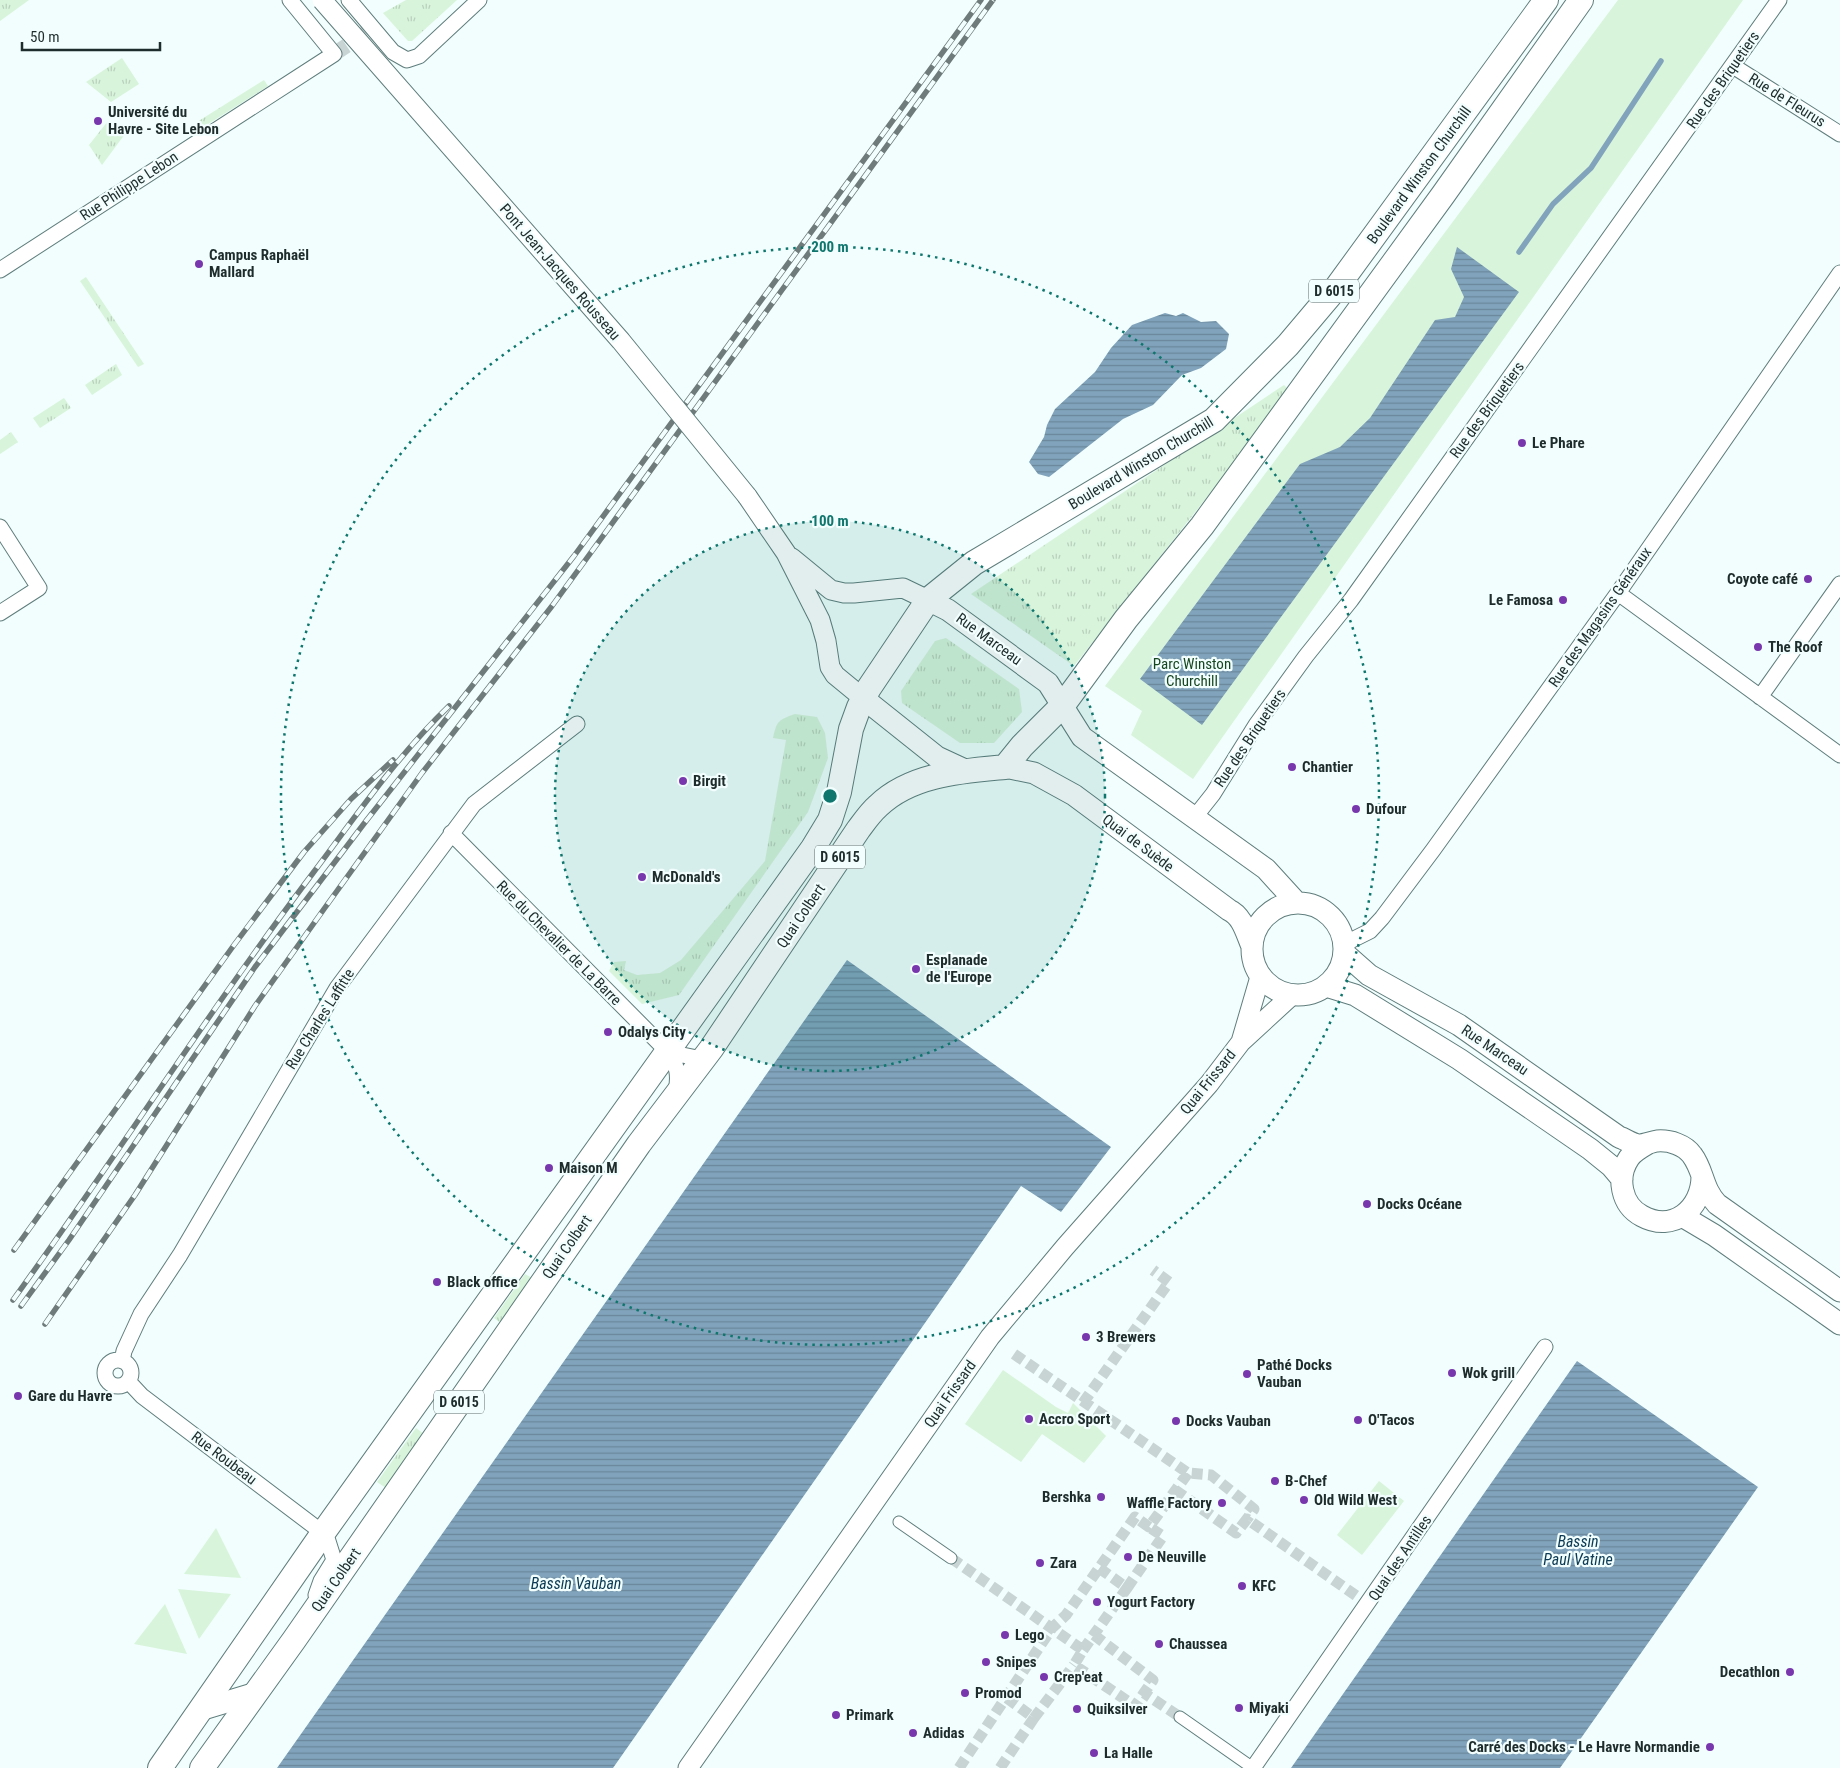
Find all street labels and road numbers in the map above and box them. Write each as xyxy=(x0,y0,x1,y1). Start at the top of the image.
street label: Rue des Briquetiers xyxy=(1683,28,1763,132)
street label: Rue de Fleurus xyxy=(1745,69,1829,131)
street label: Boulevard Winston Churchill xyxy=(1363,103,1475,247)
street label: Rue Philippe Lebon xyxy=(77,148,181,224)
street label: Pont Jean-Jacques Rousseau xyxy=(496,200,624,344)
road number: D 6015 xyxy=(1309,280,1359,302)
street label: Rue des Briquetiers xyxy=(1446,358,1528,462)
street label: Boulevard Winston Churchill xyxy=(1065,413,1217,513)
street label: Rue des Magasins Généraux xyxy=(1545,543,1655,691)
street label: Rue Marceau xyxy=(953,609,1025,669)
street label: Rue des Briquetiers xyxy=(1210,685,1290,791)
street label: Quai de Suède xyxy=(1099,810,1177,876)
road number: D 6015 xyxy=(815,846,865,869)
street label: Rue du Chevalier de La Barre xyxy=(493,877,625,1009)
street label: Quai Colbert xyxy=(773,880,829,952)
street label: Rue Charles Laffitte xyxy=(282,965,358,1073)
street label: Rue Marceau xyxy=(1458,1021,1532,1079)
street label: Quai Frissard xyxy=(1176,1046,1240,1118)
street label: Quai Colbert xyxy=(539,1212,595,1282)
street label: Quai Frissard xyxy=(920,1357,980,1431)
road number: D 6015 xyxy=(434,1390,484,1414)
street label: Rue Roubeau xyxy=(188,1428,260,1488)
street label: Quai des Antilles xyxy=(1365,1512,1435,1604)
street label: Quai Colbert xyxy=(308,1545,364,1615)

